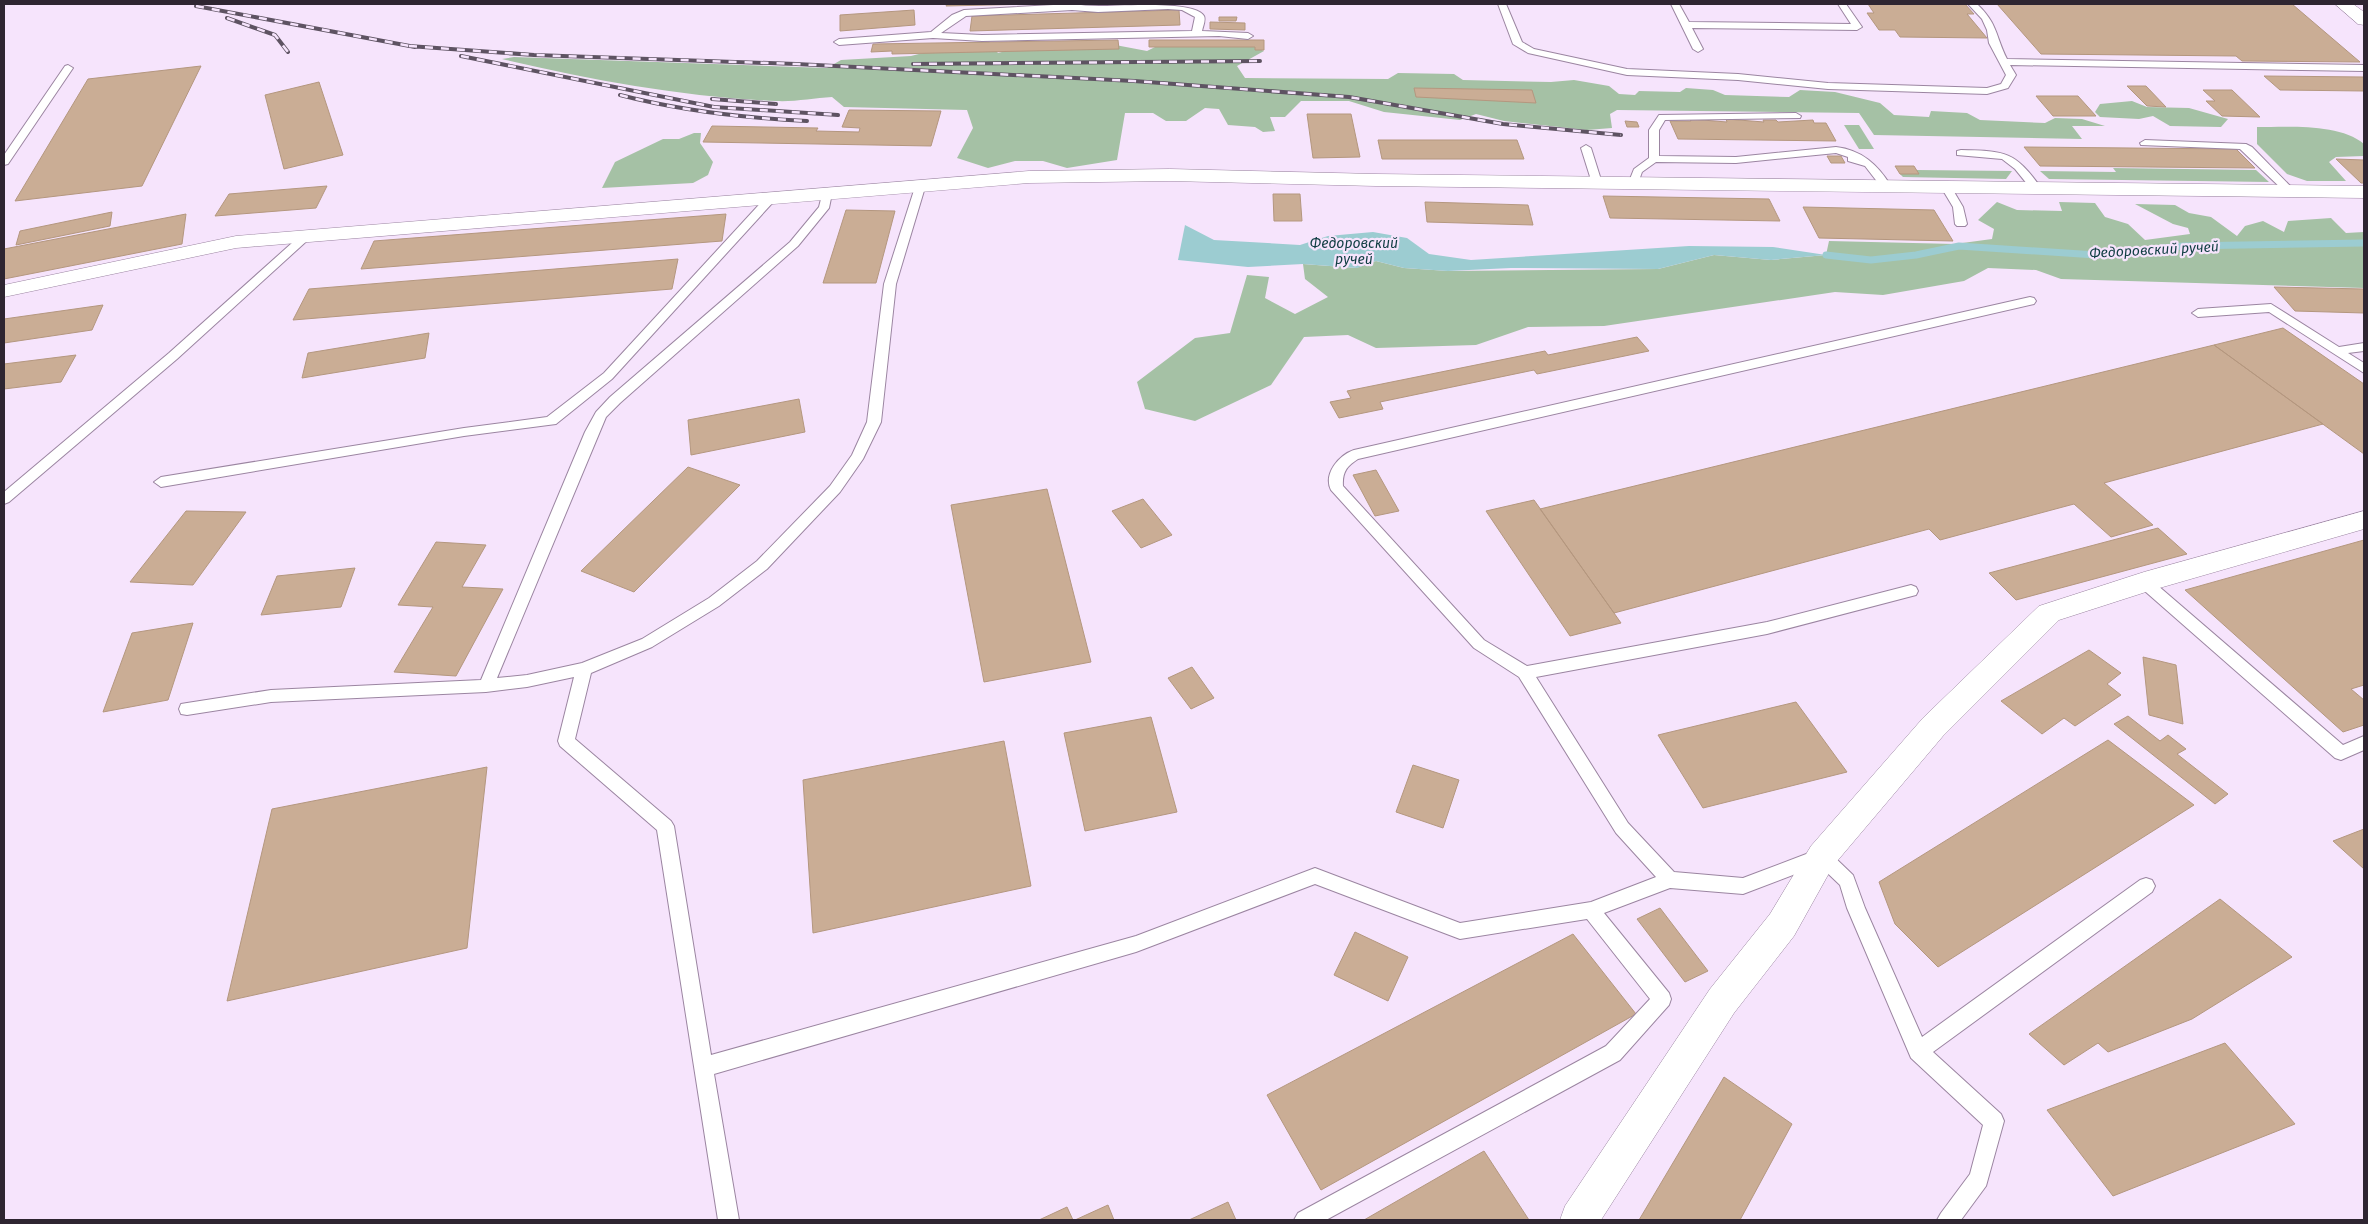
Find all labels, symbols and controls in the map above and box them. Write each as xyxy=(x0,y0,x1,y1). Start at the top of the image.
water label: Федоровский ручей xyxy=(1310,235,1398,268)
water label: Федоровский ручей xyxy=(2089,238,2219,262)

